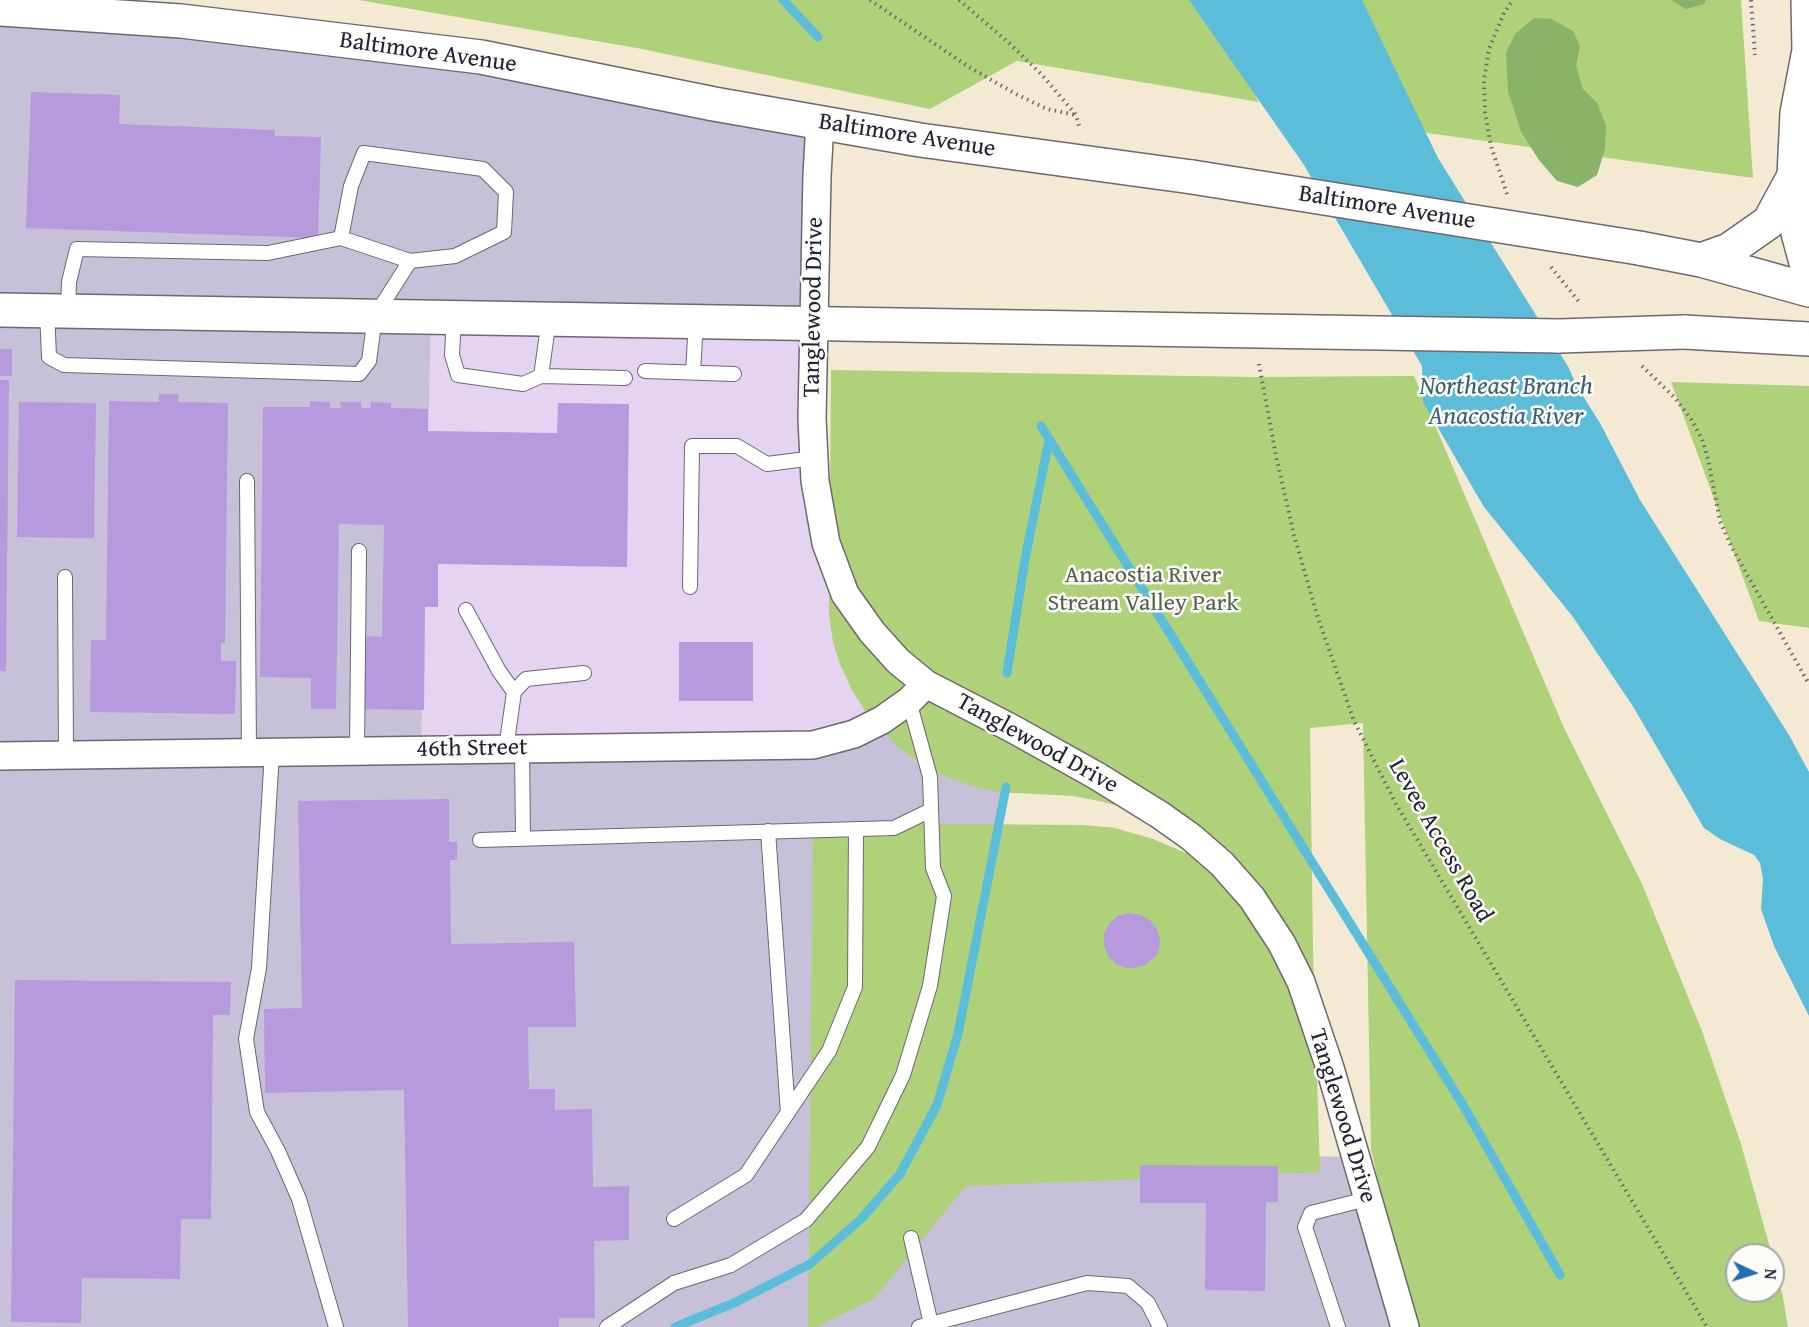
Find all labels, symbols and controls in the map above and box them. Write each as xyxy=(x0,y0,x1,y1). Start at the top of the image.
street label: Baltimore Avenue xyxy=(338,26,518,80)
street label: Baltimore Avenue xyxy=(817,108,997,164)
street label: Baltimore Avenue xyxy=(1297,180,1477,236)
street label: Tanglewood Drive xyxy=(798,217,830,397)
water label: Northeast Branch Anacostia River xyxy=(1419,371,1593,432)
park label: Anacostia River Stream Valley Park xyxy=(1047,562,1239,618)
street label: Tanglewood Drive xyxy=(951,688,1123,800)
street label: 46th Street xyxy=(416,734,528,764)
street label: Levee Access Road xyxy=(1382,754,1498,928)
street label: Tanglewood Drive xyxy=(1302,1026,1382,1206)
north arrow xyxy=(1725,1243,1785,1303)
text: N xyxy=(1759,1268,1783,1280)

